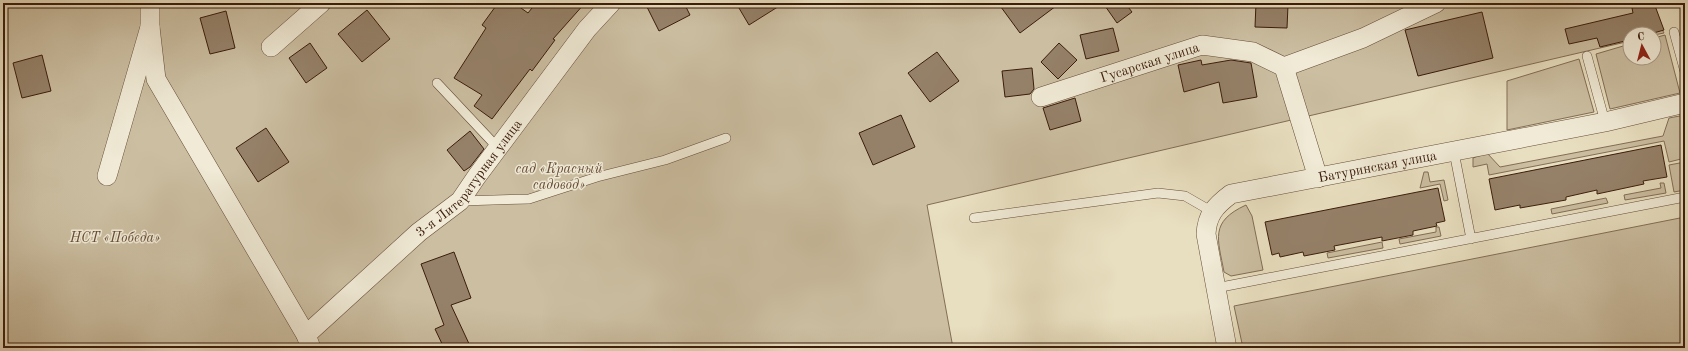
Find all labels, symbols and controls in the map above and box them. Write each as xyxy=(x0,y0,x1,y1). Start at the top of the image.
north arrow xyxy=(1622,26,1662,66)
text: С xyxy=(1637,32,1645,43)
street label: Гусарская улица xyxy=(1098,40,1201,85)
street label: 3-я Литературная улица xyxy=(413,117,525,240)
street label: Батуринская улица xyxy=(1317,149,1438,185)
park label: сад «Красный садовод» xyxy=(516,162,602,192)
park label: НСТ «Победа» xyxy=(69,230,160,245)

